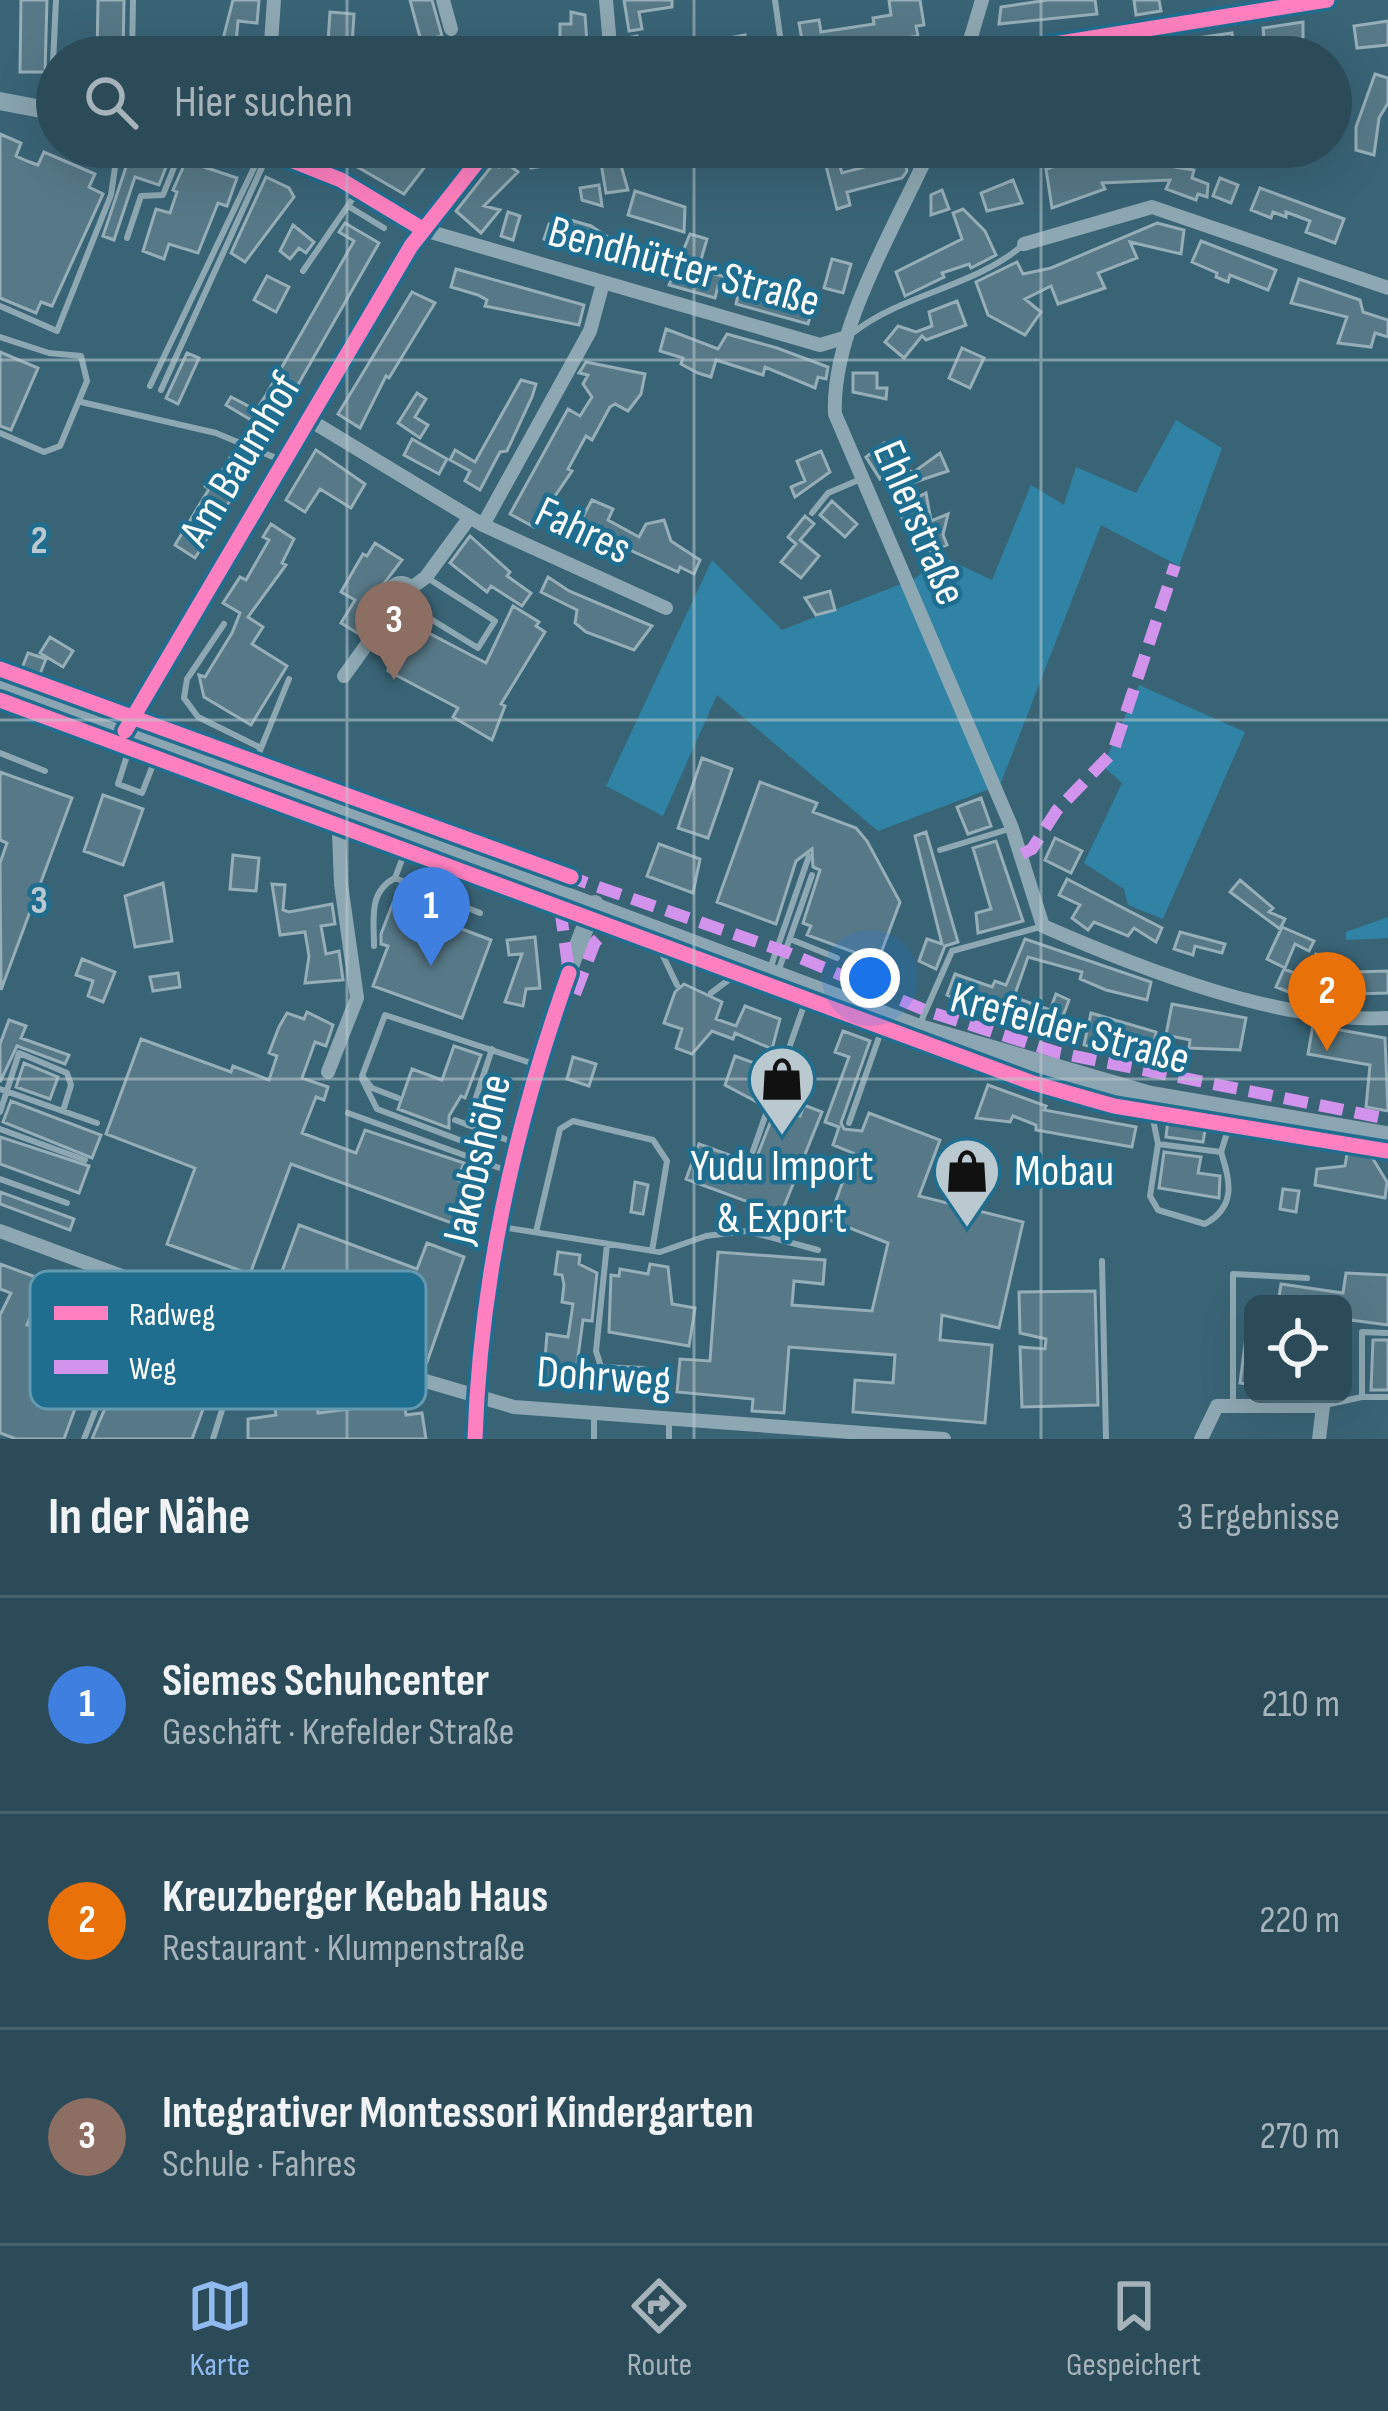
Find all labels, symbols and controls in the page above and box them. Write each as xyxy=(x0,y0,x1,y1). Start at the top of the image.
search box xyxy=(36,36,1352,168)
icon: search xyxy=(78,69,144,135)
text: Hier suchen xyxy=(174,75,353,130)
street label: Bendhütter Straße xyxy=(542,204,826,330)
street label: Am Baumhof xyxy=(167,363,315,557)
street label: Ehlerstraße xyxy=(860,433,978,613)
street label: Fahres xyxy=(526,485,640,577)
text: 2 xyxy=(30,518,48,565)
pin: 3 xyxy=(355,581,433,680)
pin: 1 xyxy=(392,867,470,966)
text: 3 xyxy=(30,878,48,925)
your location xyxy=(840,948,900,1008)
pin: 2 xyxy=(1288,952,1366,1051)
street label: Krefelder Straße xyxy=(944,971,1196,1087)
shop icon: Yudu Import & Export xyxy=(747,1044,817,1138)
street label: Jakobshöhe xyxy=(432,1069,524,1250)
shop icon: Mobau xyxy=(932,1136,1002,1230)
place label: Yudu Import & Export xyxy=(691,1139,873,1246)
place label: Mobau xyxy=(1014,1144,1114,1199)
legend xyxy=(30,1271,426,1409)
text: Radweg xyxy=(129,1295,215,1335)
map controls xyxy=(1244,1295,1352,1403)
button: locate xyxy=(1244,1295,1352,1403)
street label: Dohrweg xyxy=(535,1345,673,1409)
text: Weg xyxy=(129,1349,176,1389)
text: In der Nähe xyxy=(48,1487,250,1548)
text: 3 Ergebnisse xyxy=(1177,1494,1340,1541)
text: Siemes Schuhcenter xyxy=(162,1654,489,1709)
text: 1 xyxy=(79,1681,95,1728)
text: 210 m xyxy=(1262,1681,1340,1728)
text: Geschäft · Krefelder Straße xyxy=(162,1709,514,1756)
text: Kreuzberger Kebab Haus xyxy=(162,1870,548,1925)
text: 2 xyxy=(78,1897,96,1944)
text: 220 m xyxy=(1259,1897,1340,1944)
text: Restaurant · Klumpenstraße xyxy=(162,1925,525,1972)
text: Integrativer Montessori Kindergarten xyxy=(162,2086,754,2141)
text: 3 xyxy=(78,2113,96,2160)
text: 270 m xyxy=(1260,2113,1340,2160)
text: Schule · Fahres xyxy=(162,2141,356,2188)
tab: Karte xyxy=(187,2273,253,2385)
tab: Route xyxy=(626,2273,692,2385)
tab: Gespeichert xyxy=(1066,2273,1201,2385)

